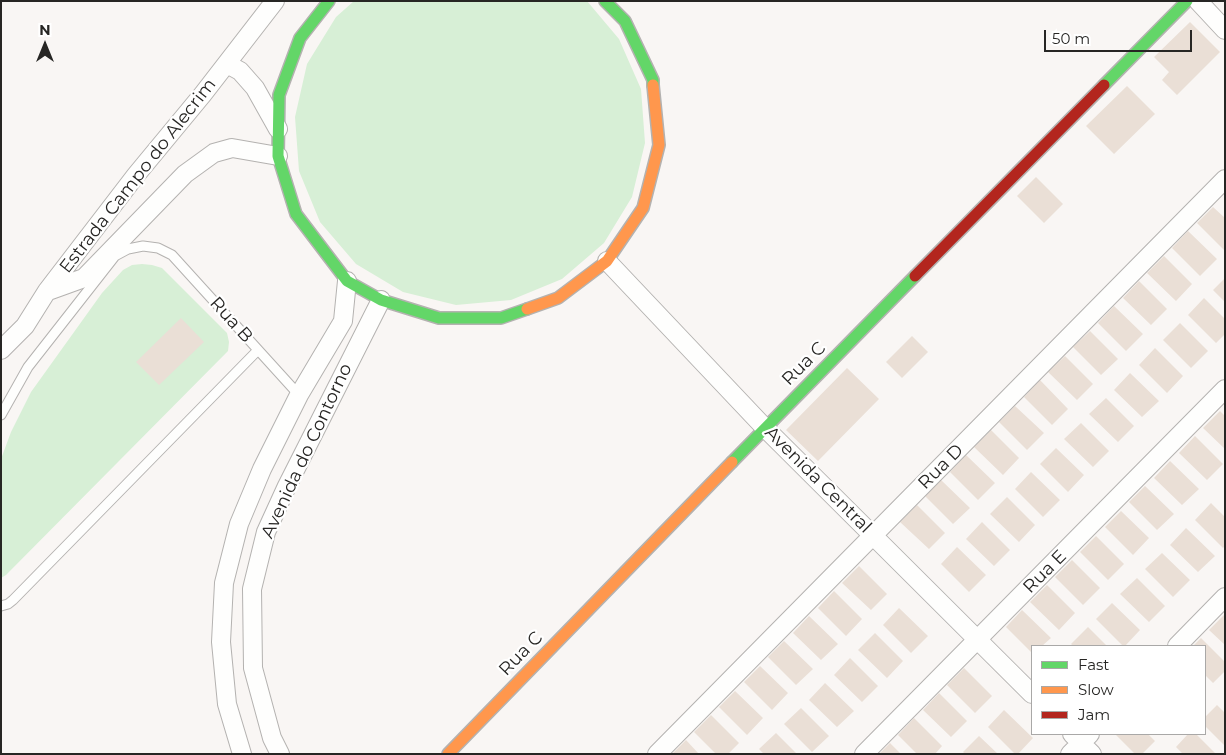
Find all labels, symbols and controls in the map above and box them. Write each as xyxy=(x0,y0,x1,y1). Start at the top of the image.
north arrow xyxy=(20,20,70,70)
scale bar xyxy=(1046,20,1194,52)
text: N xyxy=(39,21,51,39)
text: 50 m xyxy=(1052,29,1090,48)
street label: Estrada Campo do Alecrim xyxy=(55,74,221,278)
street label: Rua B xyxy=(205,293,257,347)
street label: Rua C xyxy=(778,338,830,390)
street label: Avenida do Contorno xyxy=(257,360,357,542)
street label: Avenida Central xyxy=(760,422,876,538)
street label: Rua D xyxy=(914,440,968,494)
street label: Rua E xyxy=(1019,546,1071,598)
street label: Rua C xyxy=(495,627,547,681)
legend xyxy=(1031,645,1206,735)
text: Fast xyxy=(1078,655,1109,674)
text: Slow xyxy=(1078,680,1114,699)
text: Jam xyxy=(1078,705,1110,724)

